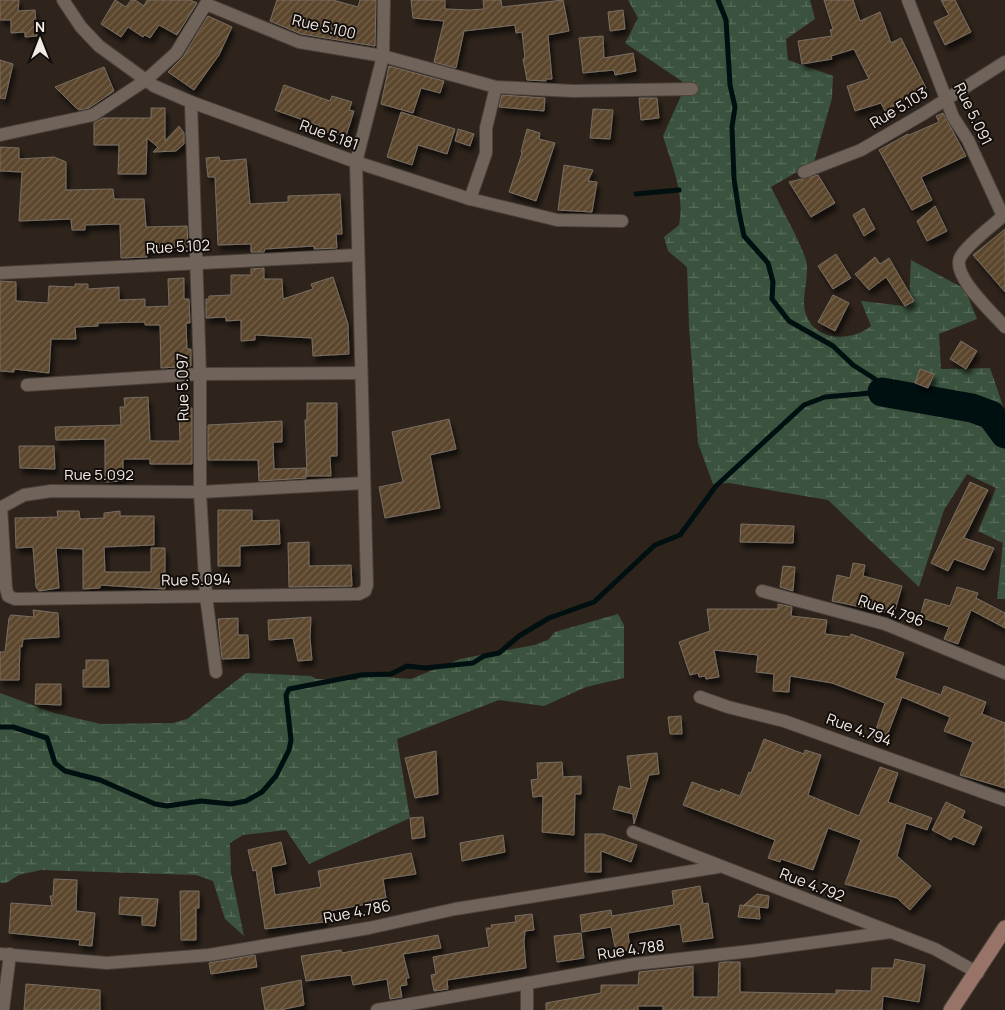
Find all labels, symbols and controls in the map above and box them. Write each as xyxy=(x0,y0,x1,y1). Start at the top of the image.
street label: Rue 5.100 xyxy=(290,9,358,44)
north arrow xyxy=(15,15,65,65)
text: N xyxy=(35,17,45,36)
street label: Rue 5.091 xyxy=(949,79,998,148)
street label: Rue 5.103 xyxy=(866,82,932,133)
street label: Rue 5.181 xyxy=(297,114,362,155)
street label: Rue 5.102 xyxy=(145,234,211,259)
street label: Rue 5.097 xyxy=(171,353,194,421)
street label: Rue 5.092 xyxy=(64,464,134,485)
street label: Rue 5.094 xyxy=(161,568,231,591)
street label: Rue 4.796 xyxy=(855,589,927,632)
street label: Rue 4.794 xyxy=(824,708,895,751)
street label: Rue 4.792 xyxy=(777,863,848,906)
street label: Rue 4.786 xyxy=(322,895,392,928)
street label: Rue 4.788 xyxy=(596,934,666,965)

